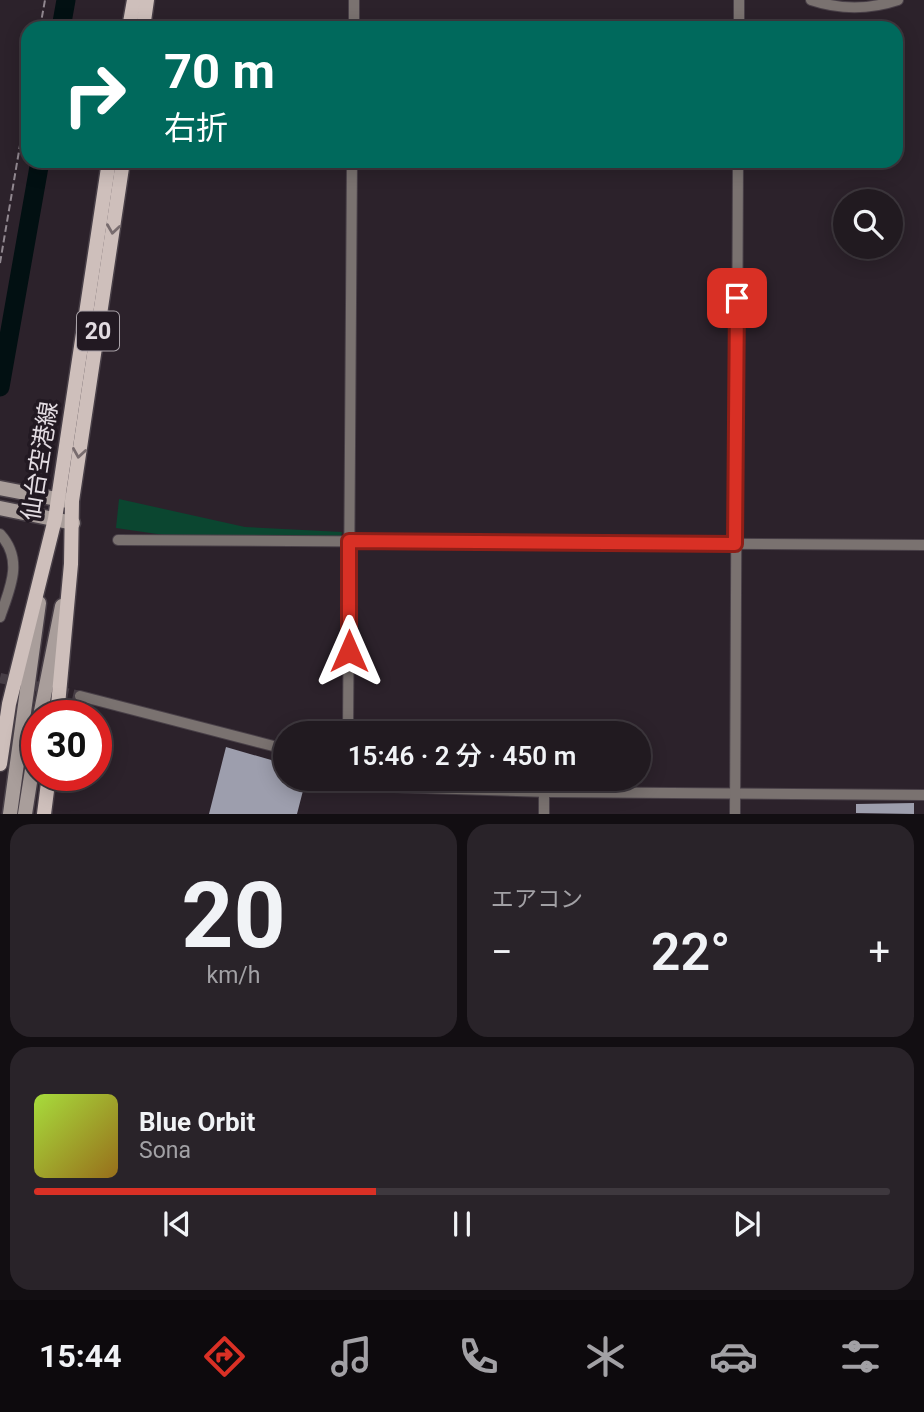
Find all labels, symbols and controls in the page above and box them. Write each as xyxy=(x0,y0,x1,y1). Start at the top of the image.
text: 70 m xyxy=(164,43,275,100)
icon: right xyxy=(49,49,140,140)
text: 右折 xyxy=(164,109,228,147)
map controls xyxy=(833,189,903,259)
button: search xyxy=(833,189,903,259)
one-way arrow xyxy=(106,223,121,234)
pin xyxy=(707,268,767,328)
icon: arrive xyxy=(718,279,756,317)
road number: 20 xyxy=(77,312,119,350)
street label: 仙台空港線 xyxy=(17,400,63,522)
one-way arrow xyxy=(72,447,87,459)
position arrow xyxy=(312,614,386,688)
speed limit sign: 30 xyxy=(21,700,112,791)
text: 15:46 · 2 分 · 450 m xyxy=(348,741,576,771)
text: 20 xyxy=(181,863,286,969)
text: エアコン xyxy=(491,886,583,913)
text: 22° xyxy=(651,922,730,983)
text: − xyxy=(491,930,513,974)
text: + xyxy=(868,930,890,974)
text: km/h xyxy=(207,962,261,989)
text: Blue Orbit xyxy=(139,1107,255,1137)
text: Sona xyxy=(139,1137,191,1164)
icon: previous xyxy=(158,1205,196,1243)
icon: pause xyxy=(443,1205,481,1243)
icon: next xyxy=(728,1205,766,1243)
icon: directions xyxy=(200,1332,249,1381)
icon: music xyxy=(327,1332,376,1381)
icon: phone xyxy=(454,1332,503,1381)
icon: climate xyxy=(581,1332,630,1381)
icon: car xyxy=(709,1332,758,1381)
icon: filters xyxy=(836,1332,885,1381)
text: 15:44 xyxy=(39,1337,122,1375)

